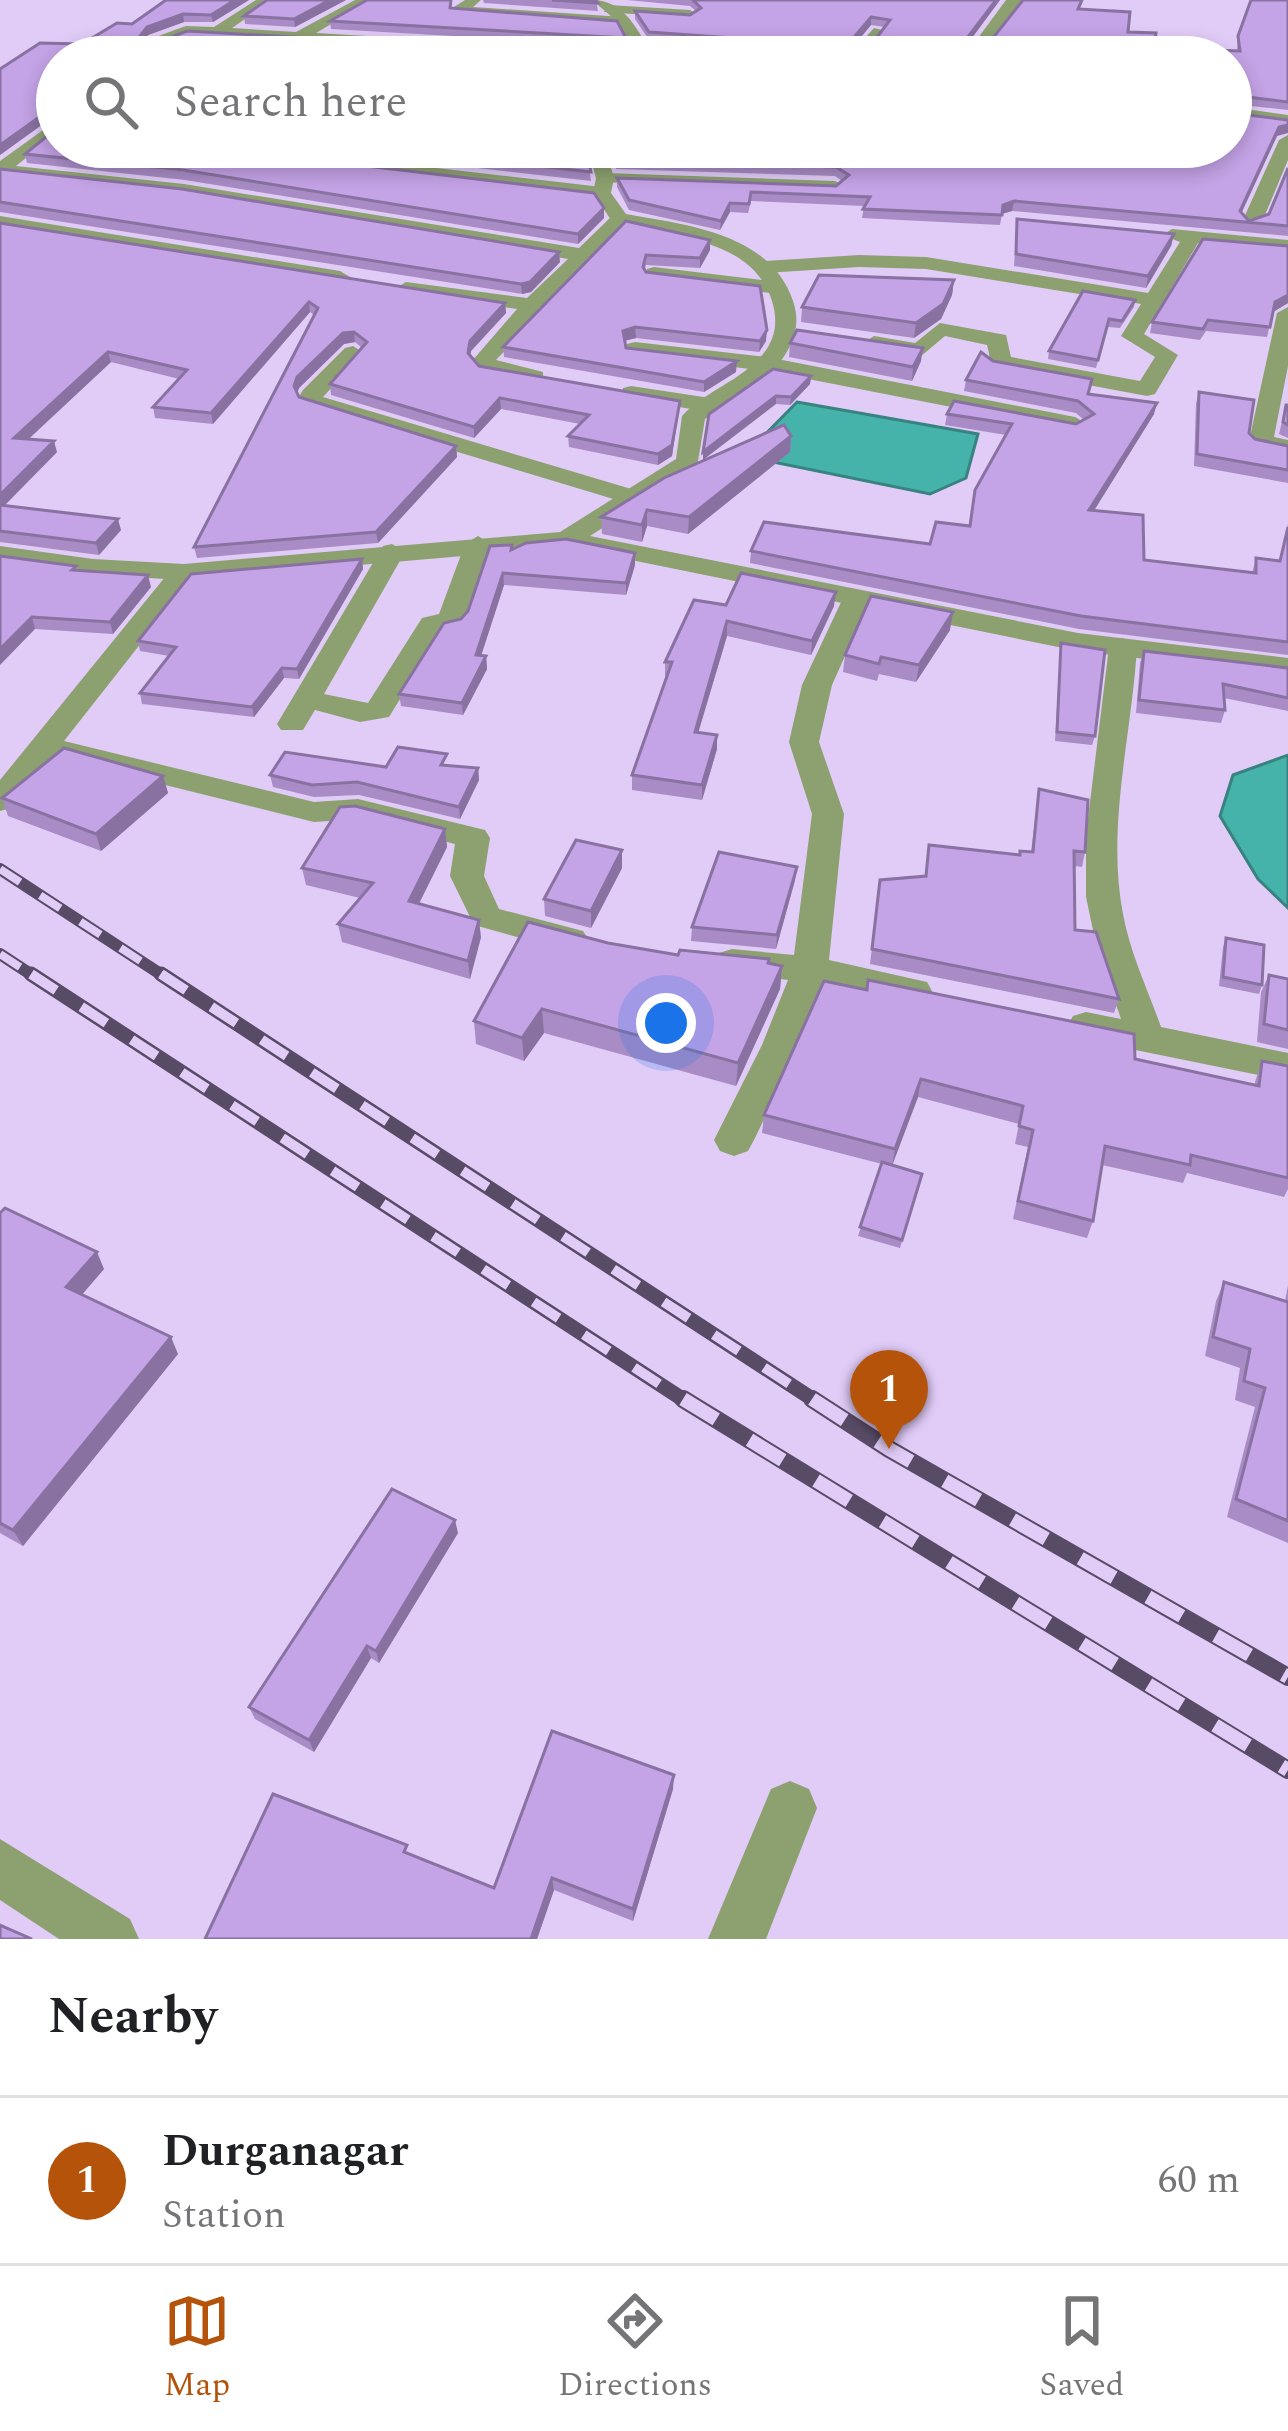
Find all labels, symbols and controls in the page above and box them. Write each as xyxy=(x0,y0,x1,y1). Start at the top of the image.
search box xyxy=(36,36,1252,168)
text: Search here xyxy=(174,68,407,137)
icon: search xyxy=(78,69,144,135)
your location xyxy=(636,993,696,1053)
pin: 1 xyxy=(850,1350,928,1449)
text: Nearby xyxy=(48,1978,217,2056)
text: Durganagar xyxy=(162,2117,408,2186)
text: 1 xyxy=(76,2151,98,2210)
text: 60 m xyxy=(1158,2151,1240,2210)
text: Station xyxy=(162,2186,286,2245)
tab: Map xyxy=(164,2288,230,2410)
tab: Directions xyxy=(558,2288,712,2410)
tab: Saved xyxy=(1040,2288,1124,2410)

